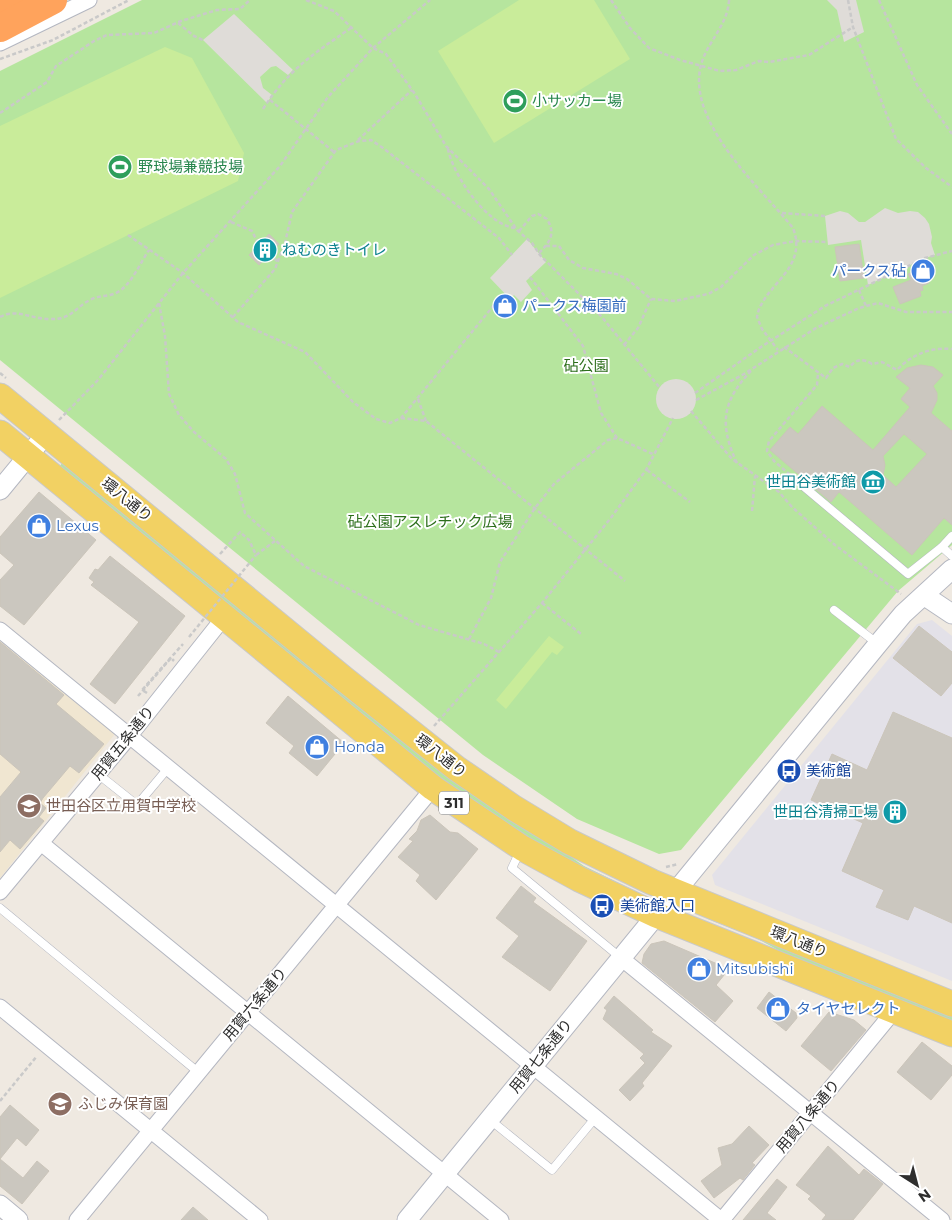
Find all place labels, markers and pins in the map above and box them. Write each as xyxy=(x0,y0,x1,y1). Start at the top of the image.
sports icon: 小サッカー場 xyxy=(502,88,528,114)
place label: 小サッカー場 xyxy=(532,91,622,110)
sports icon: 野球場兼競技場 xyxy=(107,154,133,180)
place label: 野球場兼競技場 xyxy=(138,157,243,176)
building icon: ねむのきトイレ xyxy=(252,237,278,263)
place label: ねむのきトイレ xyxy=(282,240,387,259)
shop icon: パークス砧 xyxy=(910,258,936,284)
place label: パークス砧 xyxy=(831,261,906,280)
shop icon: パークス梅園前 xyxy=(492,293,518,319)
place label: パークス梅園前 xyxy=(522,296,627,315)
museum icon: 世田谷美術館 xyxy=(860,469,886,495)
place label: 世田谷美術館 xyxy=(766,472,856,491)
shop icon: Lexus xyxy=(26,513,52,539)
place label: Lexus xyxy=(56,516,99,535)
shop icon: Honda xyxy=(304,734,330,760)
place label: Honda xyxy=(334,737,385,756)
bus stop icon: 美術館 xyxy=(776,758,802,784)
place label: 美術館 xyxy=(806,761,851,780)
school or university icon: 世田谷区立用賀中学校 xyxy=(16,793,42,819)
place label: 世田谷区立用賀中学校 xyxy=(46,796,196,815)
building icon: 世田谷清掃工場 xyxy=(882,799,908,825)
place label: 世田谷清掃工場 xyxy=(773,802,878,821)
bus stop icon: 美術館入口 xyxy=(589,893,615,919)
place label: 美術館入口 xyxy=(620,896,695,915)
shop icon: Mitsubishi xyxy=(686,956,712,982)
place label: Mitsubishi xyxy=(716,959,793,978)
shop icon: タイヤセレクト xyxy=(765,996,791,1022)
place label: タイヤセレクト xyxy=(796,999,901,1018)
school or university icon: ふじみ保育園 xyxy=(47,1091,73,1117)
place label: ふじみ保育園 xyxy=(78,1094,168,1113)

